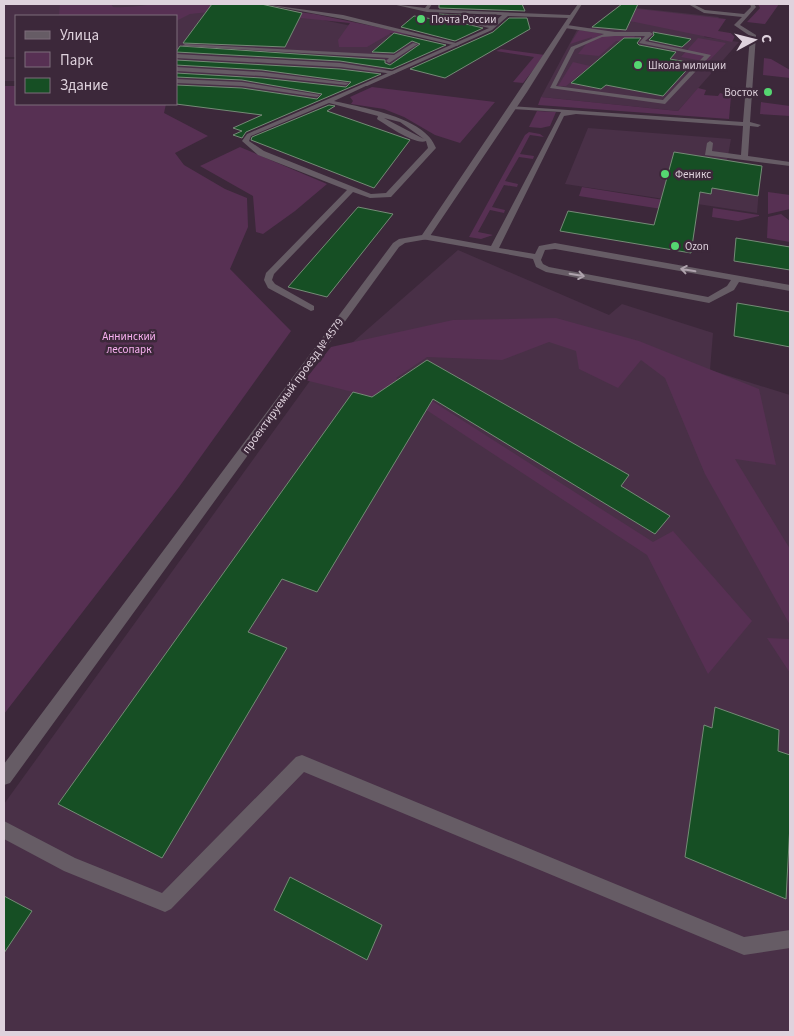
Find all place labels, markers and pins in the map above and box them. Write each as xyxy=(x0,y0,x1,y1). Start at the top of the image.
place label: Почта России xyxy=(431,12,496,27)
marker: Почта России xyxy=(415,13,427,25)
place label: Школа милиции xyxy=(648,58,726,73)
marker: Школа милиции xyxy=(632,59,644,71)
place label: Восток xyxy=(724,85,759,100)
marker: Восток xyxy=(762,86,774,98)
place label: Феникс xyxy=(675,167,711,182)
marker: Феникс xyxy=(659,168,671,180)
place label: Ozon xyxy=(685,239,709,254)
marker: Ozon xyxy=(669,240,681,252)

